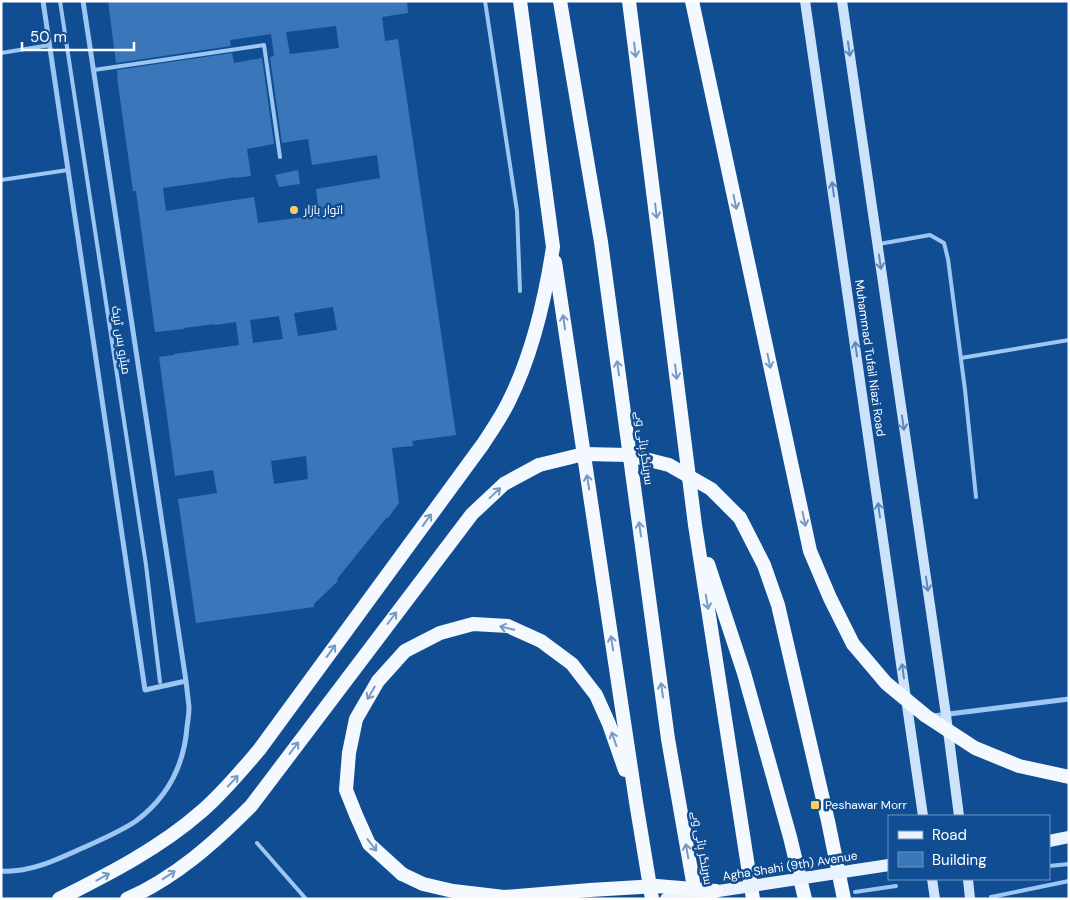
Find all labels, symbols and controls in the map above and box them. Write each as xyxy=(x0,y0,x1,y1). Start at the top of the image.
scale bar xyxy=(22,20,135,52)
text: 50 m xyxy=(30,27,67,47)
one-way arrow xyxy=(631,41,641,57)
one-way arrow xyxy=(844,41,854,57)
one-way arrow xyxy=(827,181,837,197)
one-way arrow xyxy=(730,193,740,209)
place label: اتوار بازار xyxy=(303,202,343,218)
one-way arrow xyxy=(651,203,661,219)
marker: اتوار بازار xyxy=(288,204,300,216)
one-way arrow xyxy=(875,254,885,270)
street label: Muhammad Tufail Niazi Road xyxy=(851,278,889,438)
street label: میٹرو بس ٹریک xyxy=(108,305,134,375)
one-way arrow xyxy=(559,314,569,330)
one-way arrow xyxy=(851,342,861,358)
one-way arrow xyxy=(765,352,774,368)
one-way arrow xyxy=(613,361,623,377)
one-way arrow xyxy=(671,364,681,380)
street label: سرینگر ہائی وے xyxy=(631,410,657,486)
one-way arrow xyxy=(898,415,908,431)
one-way arrow xyxy=(583,475,593,491)
one-way arrow xyxy=(488,487,501,498)
one-way arrow xyxy=(874,503,884,519)
one-way arrow xyxy=(799,511,809,527)
one-way arrow xyxy=(422,513,432,527)
one-way arrow xyxy=(634,522,644,538)
one-way arrow xyxy=(922,576,932,592)
one-way arrow xyxy=(703,594,713,610)
one-way arrow xyxy=(387,612,398,625)
one-way arrow xyxy=(500,622,516,632)
one-way arrow xyxy=(607,635,617,651)
one-way arrow xyxy=(326,645,336,659)
one-way arrow xyxy=(897,663,907,679)
one-way arrow xyxy=(656,683,666,699)
one-way arrow xyxy=(366,686,376,700)
one-way arrow xyxy=(609,732,618,748)
one-way arrow xyxy=(289,742,300,755)
one-way arrow xyxy=(227,774,239,787)
place label: Peshawar Morr xyxy=(825,797,908,813)
marker: Peshawar Morr xyxy=(809,799,821,811)
street label: سرینگر ہائی وے xyxy=(688,810,716,886)
legend xyxy=(888,815,1050,880)
text: Road xyxy=(932,825,967,845)
one-way arrow xyxy=(366,838,377,851)
one-way arrow xyxy=(682,843,692,859)
street label: Agha Shahi (9th) Avenue xyxy=(721,847,859,885)
text: Building xyxy=(932,850,987,870)
one-way arrow xyxy=(162,870,176,880)
one-way arrow xyxy=(95,871,109,881)

